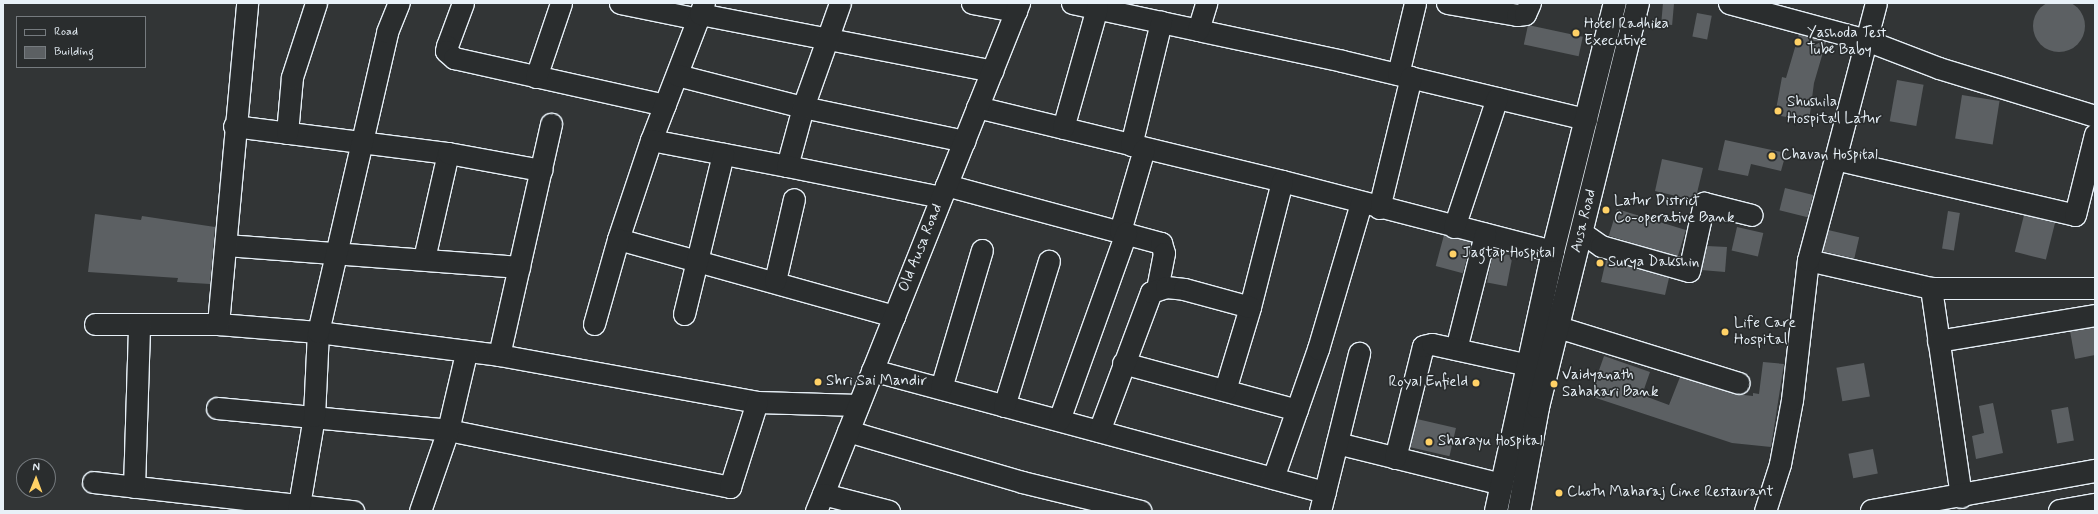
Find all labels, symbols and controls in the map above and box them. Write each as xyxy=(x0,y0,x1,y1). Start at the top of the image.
place label: Hotel Radhika Executive xyxy=(1584,15,1669,50)
legend xyxy=(16,16,146,68)
text: Road xyxy=(54,24,78,40)
place label: Yashoda Test Tube Baby xyxy=(1807,24,1885,59)
marker: Hotel Radhika Executive xyxy=(1571,28,1581,38)
marker: Yashoda Test Tube Baby xyxy=(1792,36,1804,48)
text: Building xyxy=(54,44,94,60)
place label: Shushila Hospital Latur xyxy=(1787,93,1882,128)
marker: Shushila Hospital Latur xyxy=(1772,105,1784,117)
place label: Chavan Hospital xyxy=(1781,147,1886,165)
marker: Chavan Hospital xyxy=(1766,150,1778,162)
street label: Ausa Road xyxy=(1567,187,1601,255)
place label: Latur District Co-operative Bank xyxy=(1614,192,1732,227)
street label: Old Ausa Road xyxy=(896,203,946,293)
marker: Latur District Co-operative Bank xyxy=(1601,205,1611,215)
place label: Jagtap Hospital xyxy=(1462,245,1563,263)
marker: Jagtap Hospital xyxy=(1447,248,1459,260)
place label: Surya Dakshin xyxy=(1608,254,1698,272)
marker: Surya Dakshin xyxy=(1595,258,1605,268)
place label: Life Care Hospital xyxy=(1734,314,1795,349)
marker: Life Care Hospital xyxy=(1719,326,1731,338)
place label: Vaidyanath Sahakari Bank xyxy=(1562,366,1656,401)
place label: Shri Sai Mandir xyxy=(826,373,927,391)
place label: Royal Enfield xyxy=(1388,374,1468,392)
marker: Shri Sai Mandir xyxy=(813,377,823,387)
marker: Royal Enfield xyxy=(1471,378,1481,388)
marker: Vaidyanath Sahakari Bank xyxy=(1549,379,1559,389)
place label: Sharayu Hospital xyxy=(1438,433,1549,451)
marker: Sharayu Hospital xyxy=(1423,436,1435,448)
north arrow xyxy=(16,458,56,498)
text: N xyxy=(32,460,40,474)
place label: Chotu Maharaj Cine Restaurant xyxy=(1567,484,1772,502)
marker: Chotu Maharaj Cine Restaurant xyxy=(1554,488,1564,498)

